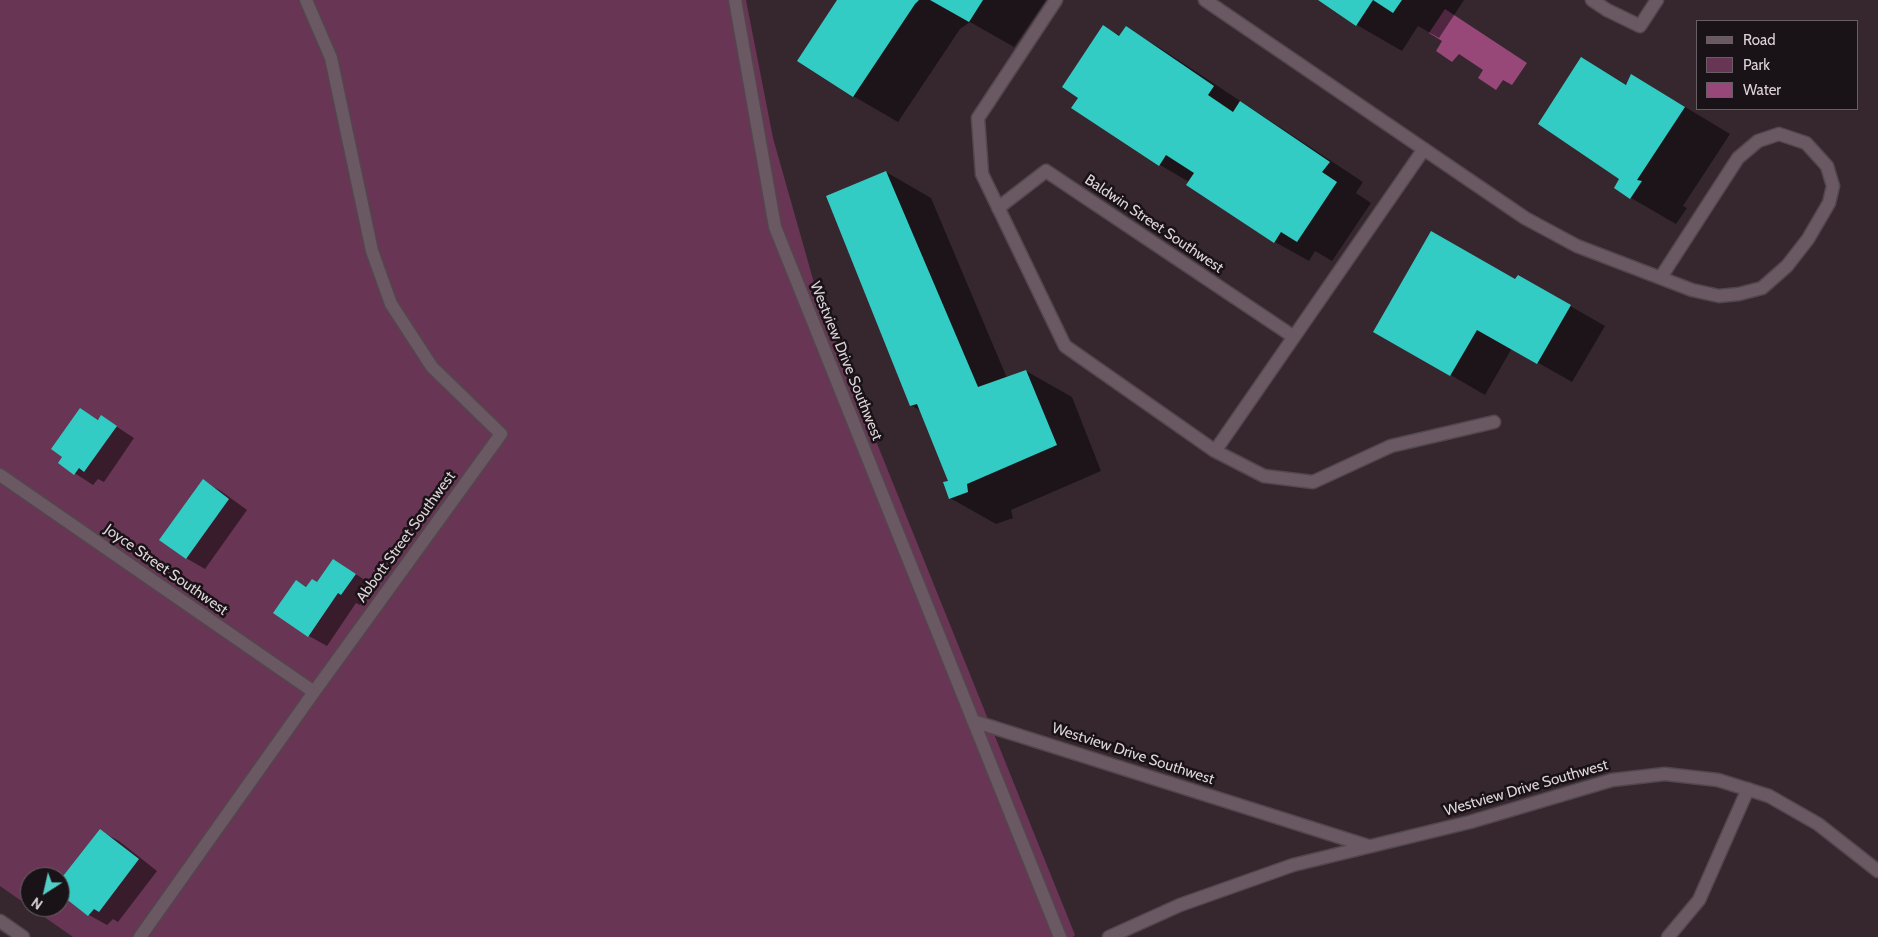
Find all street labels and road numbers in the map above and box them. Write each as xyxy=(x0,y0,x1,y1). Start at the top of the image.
street label: Baldwin Street Southwest xyxy=(1081,171,1227,277)
street label: Westview Drive Southwest xyxy=(806,279,886,443)
street label: Abbott Street Southwest xyxy=(353,468,459,606)
street label: Joyce Street Southwest xyxy=(101,521,231,619)
street label: Westview Drive Southwest xyxy=(1050,719,1216,789)
street label: Westview Drive Southwest xyxy=(1442,756,1610,820)

